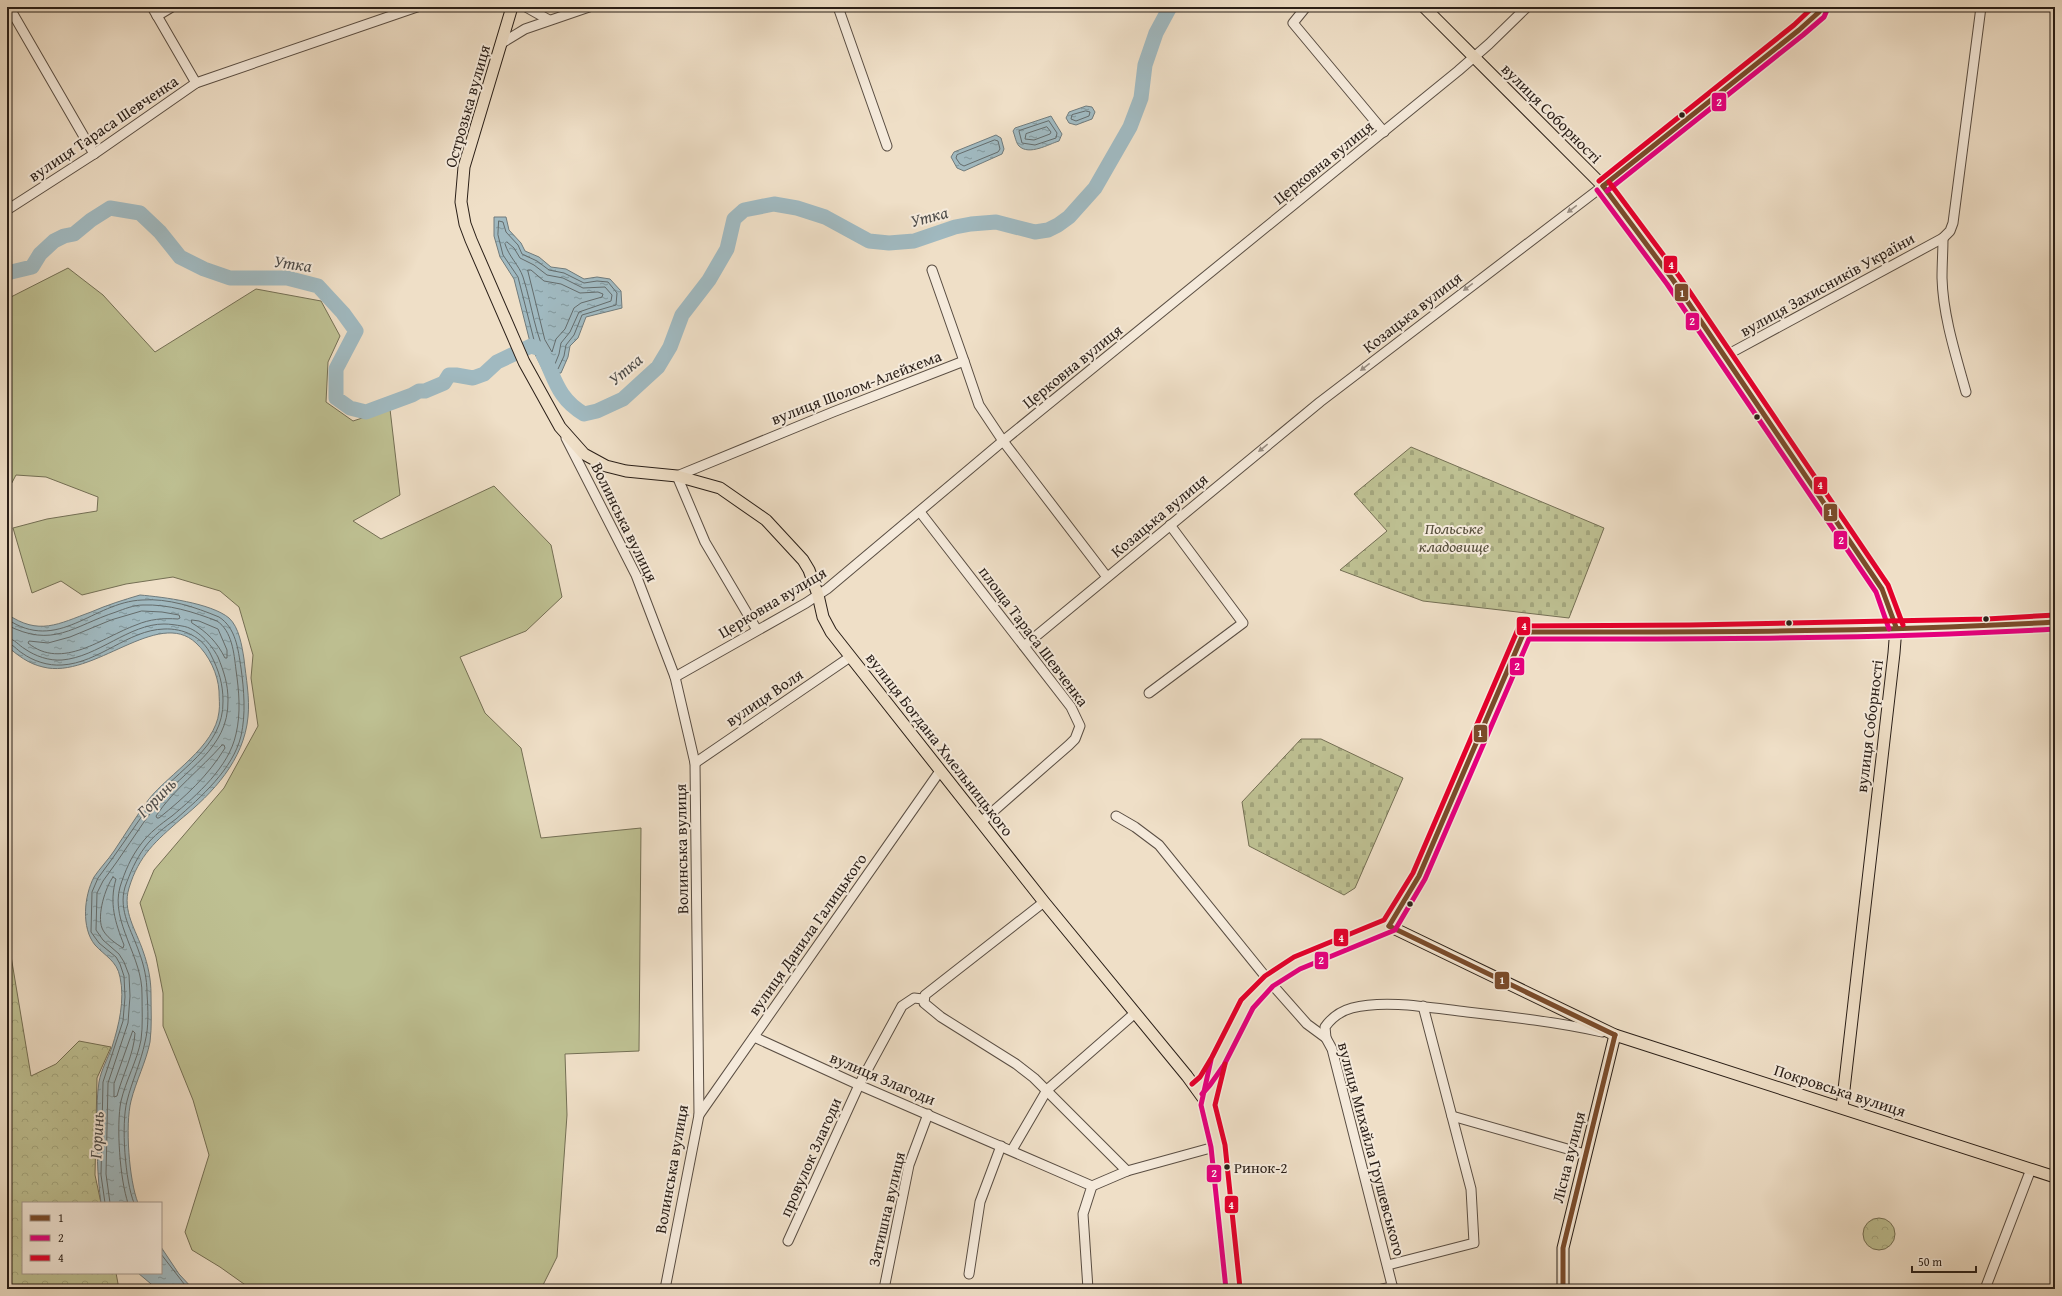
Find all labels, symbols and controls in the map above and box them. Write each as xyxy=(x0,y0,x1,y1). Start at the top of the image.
street label: Острозька вулиця xyxy=(438,42,496,170)
street label: вулиця Соборності xyxy=(1496,57,1608,169)
street label: вулиця Тараса Шевченка xyxy=(23,69,183,187)
line badge: 2 xyxy=(1711,92,1727,112)
text: 2 xyxy=(1716,94,1722,110)
unlabelled marker xyxy=(1677,110,1687,120)
street label: Церковна вулиця xyxy=(1268,114,1378,210)
water label: Утка xyxy=(907,199,951,233)
one-way arrow xyxy=(1566,205,1577,213)
street label: вулиця Захисників України xyxy=(1735,226,1919,342)
water label: Утка xyxy=(272,248,314,278)
line badge: 4 xyxy=(1663,255,1678,274)
text: 4 xyxy=(1668,257,1674,273)
street label: Козацька вулиця xyxy=(1357,266,1467,358)
one-way arrow xyxy=(1463,283,1473,291)
line badge: 1 xyxy=(1674,283,1689,302)
text: 1 xyxy=(1679,285,1685,301)
line badge: 2 xyxy=(1685,312,1700,331)
text: 2 xyxy=(1689,313,1695,329)
street label: Церковна вулиця xyxy=(1017,318,1127,414)
street label: вулиця Шолом-Алейхема xyxy=(767,343,945,431)
water label: Утка xyxy=(602,347,648,391)
one-way arrow xyxy=(1360,363,1370,371)
unlabelled marker xyxy=(1752,412,1762,422)
one-way arrow xyxy=(1258,443,1269,452)
street label: Волинська вулиця xyxy=(586,458,664,586)
street label: Козацька вулиця xyxy=(1105,467,1213,563)
line badge: 4 xyxy=(1813,476,1828,495)
text: 4 xyxy=(1817,477,1823,493)
line badge: 1 xyxy=(1823,503,1838,522)
text: 1 xyxy=(1827,504,1833,520)
park label: Польське кладовище xyxy=(1419,516,1490,558)
line badge: 2 xyxy=(1833,530,1848,550)
text: 2 xyxy=(1838,532,1844,548)
street label: Церковна вулиця xyxy=(713,560,831,644)
street label: площа Тараса Шевченка xyxy=(973,561,1095,712)
unlabelled marker xyxy=(1981,614,1991,624)
line badge: 4 xyxy=(1516,616,1531,636)
text: 4 xyxy=(1521,618,1527,634)
unlabelled marker xyxy=(1784,618,1794,628)
street label: вулиця Богдана Хмельницького xyxy=(860,647,1020,841)
line badge: 2 xyxy=(1509,657,1525,676)
text: 2 xyxy=(1514,658,1520,674)
street label: вулиця Соборності xyxy=(1849,658,1889,794)
street label: вулиця Воля xyxy=(720,662,808,732)
line badge: 1 xyxy=(1473,724,1488,743)
text: 1 xyxy=(1477,725,1483,741)
water label: Горинь xyxy=(130,771,182,823)
street label: Волинська вулиця xyxy=(668,784,694,914)
street label: вулиця Данила Галицького xyxy=(742,848,872,1020)
unlabelled marker xyxy=(1405,899,1415,909)
line badge: 4 xyxy=(1333,928,1349,947)
text: 4 xyxy=(1338,930,1344,946)
line badge: 2 xyxy=(1314,951,1329,970)
text: 2 xyxy=(1318,952,1324,968)
line badge: 1 xyxy=(1494,971,1510,990)
text: 1 xyxy=(1499,972,1505,988)
street label: вулиця Михайла Грушевського xyxy=(1332,1039,1412,1259)
street label: вулиця Злагоди xyxy=(826,1045,940,1111)
street label: Покровська вулиця xyxy=(1771,1057,1909,1123)
street label: провулок Злагоди xyxy=(773,1093,847,1221)
street label: Волинська вулиця xyxy=(648,1103,694,1235)
street label: Лісна вулиця xyxy=(1545,1109,1591,1205)
water label: Горинь xyxy=(82,1111,110,1160)
street label: Затишна вулиця xyxy=(861,1149,911,1269)
place label: Ринок-2 xyxy=(1234,1157,1288,1178)
marker: Ринок-2 xyxy=(1222,1162,1232,1172)
line badge: 2 xyxy=(1206,1164,1222,1183)
text: 2 xyxy=(1211,1165,1217,1181)
line badge: 4 xyxy=(1224,1195,1239,1214)
text: 4 xyxy=(1228,1197,1234,1213)
legend xyxy=(22,1202,162,1274)
text: 1 xyxy=(58,1209,64,1226)
text: 2 xyxy=(58,1229,64,1246)
scale bar xyxy=(1912,1248,1976,1274)
text: 4 xyxy=(58,1249,64,1266)
text: 50 m xyxy=(1918,1253,1942,1270)

